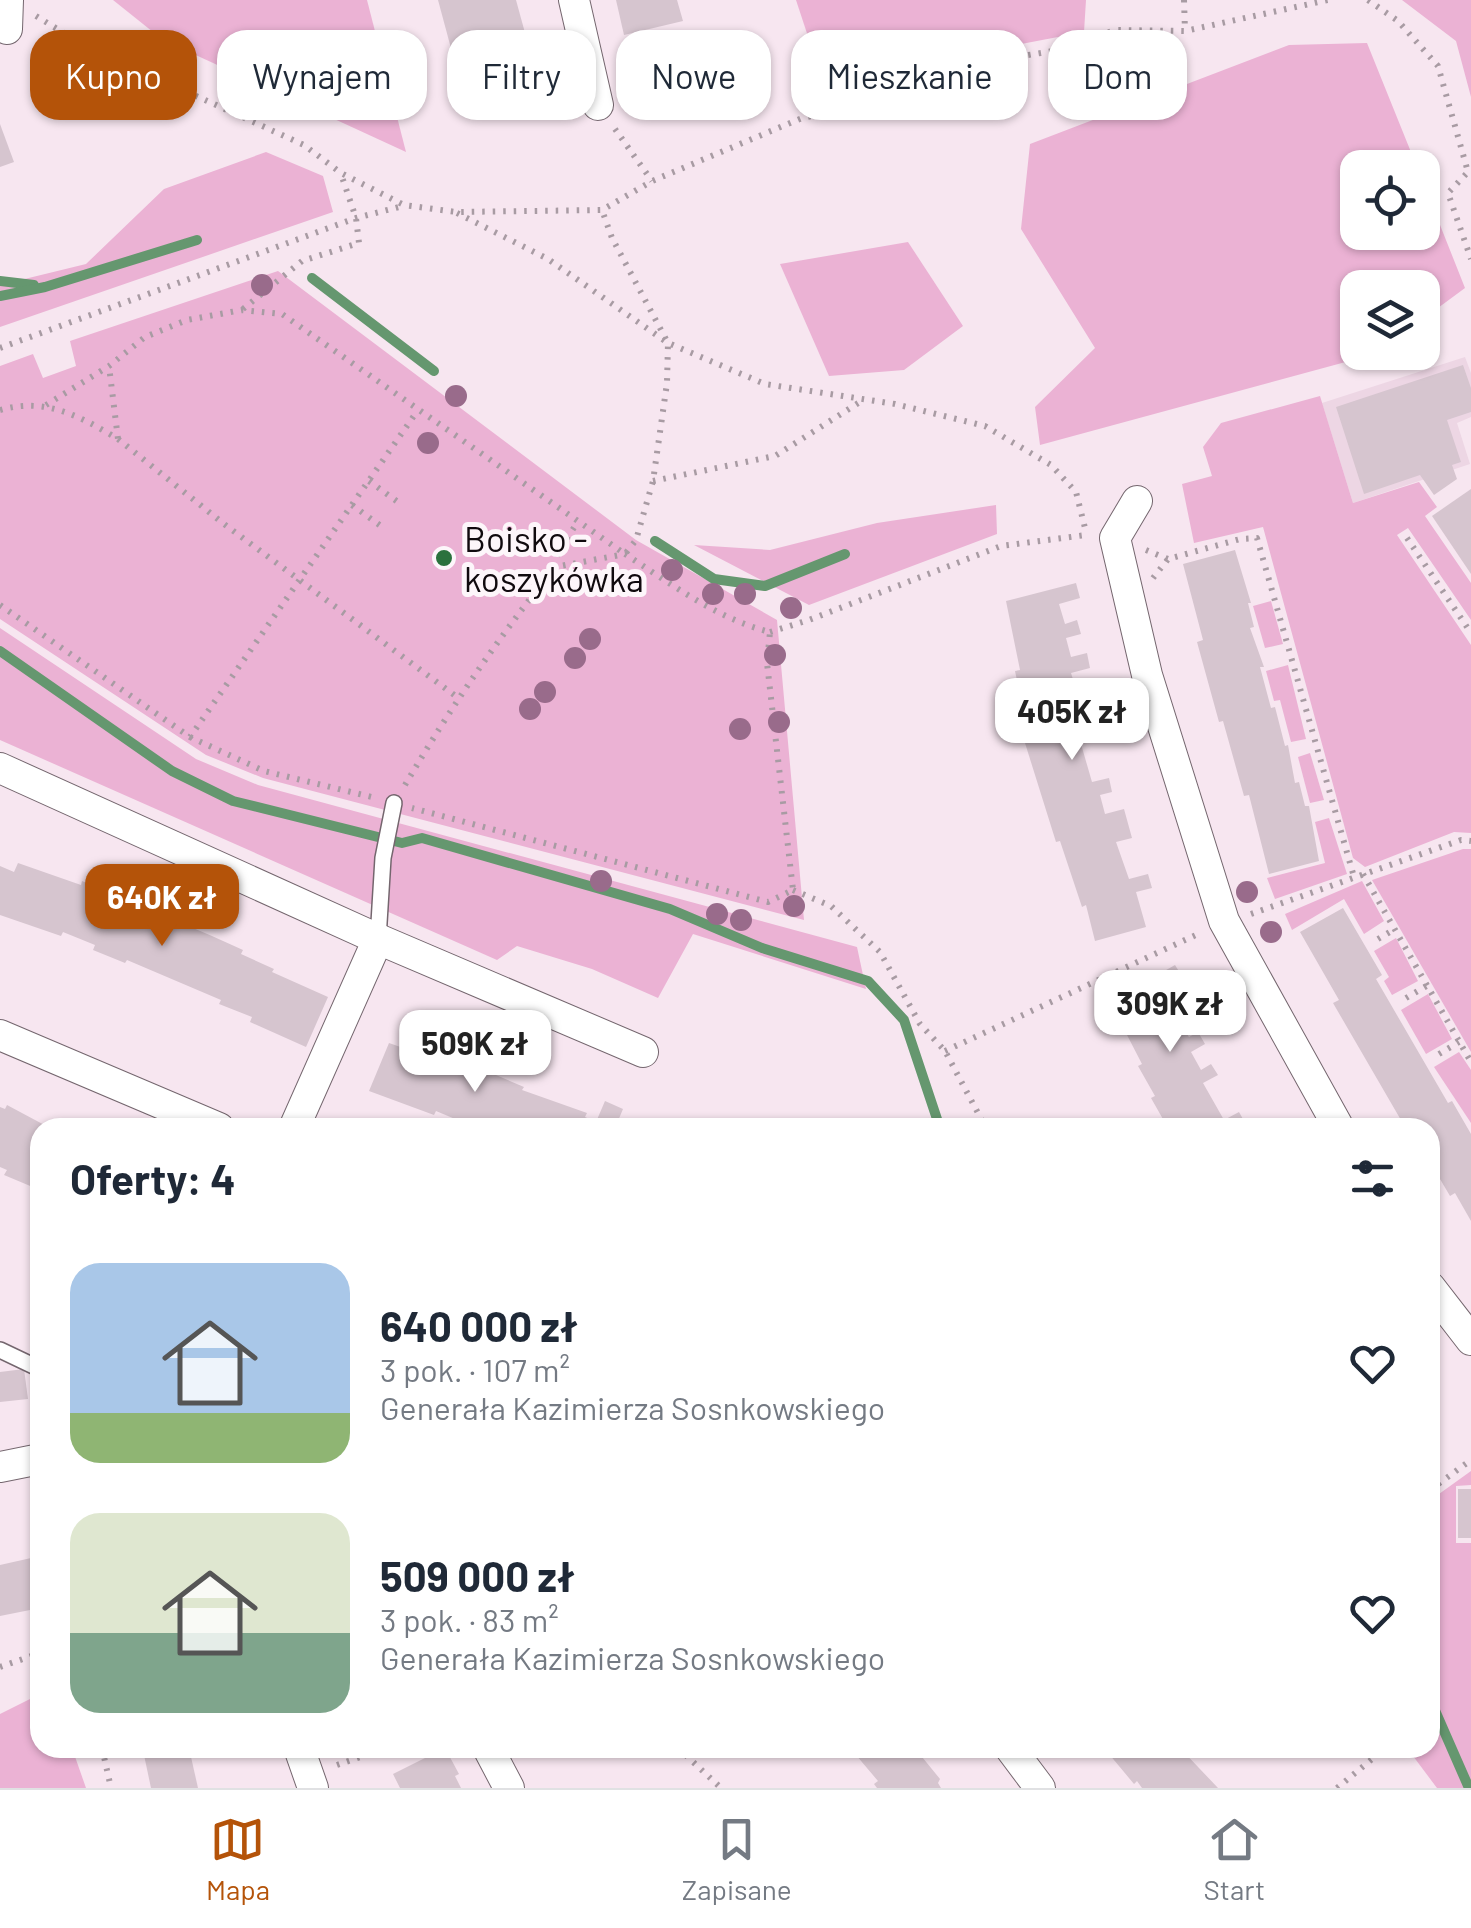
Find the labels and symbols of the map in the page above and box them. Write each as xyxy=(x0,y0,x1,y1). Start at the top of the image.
place label: Boisko - koszykówka xyxy=(464,517,644,599)
marker: Boisko - koszykówka xyxy=(433,547,455,569)
pin: 405K zł xyxy=(980,678,1164,763)
pin: 640K zł xyxy=(70,864,254,949)
pin: 309K zł xyxy=(1078,970,1262,1055)
pin: 509K zł xyxy=(383,1010,567,1095)

